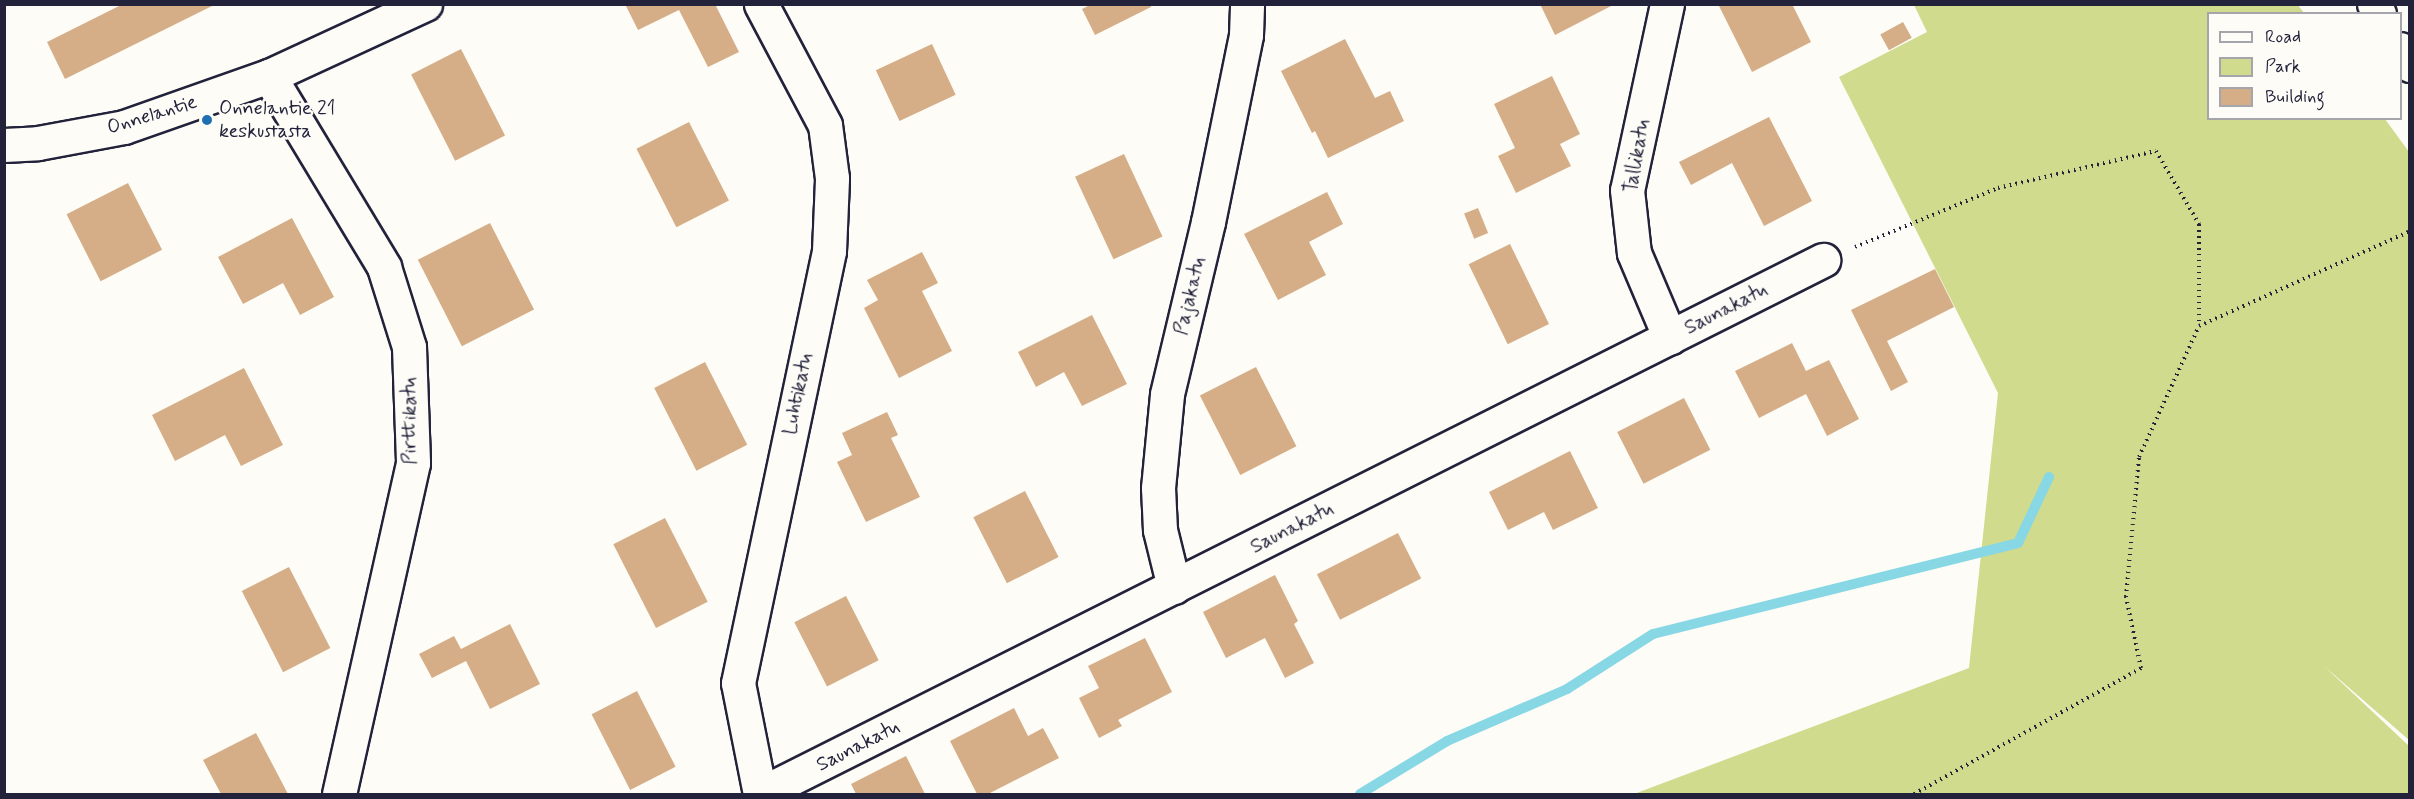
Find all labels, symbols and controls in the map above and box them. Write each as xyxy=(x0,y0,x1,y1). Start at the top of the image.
legend xyxy=(2207,12,2402,120)
text: Road xyxy=(2265,25,2301,49)
text: Park xyxy=(2265,55,2301,79)
text: Building xyxy=(2265,85,2325,109)
street label: Onnelantie xyxy=(104,90,200,140)
place label: Onnelantie 21 keskustasta xyxy=(219,96,335,143)
marker: Onnelantie 21 keskustasta xyxy=(200,113,214,127)
street label: Tallikatu xyxy=(1619,117,1655,195)
street label: Pajakatu xyxy=(1169,254,1211,338)
street label: Saunakatu xyxy=(1680,278,1772,340)
street label: Luhtikatu xyxy=(778,351,818,437)
street label: Pirttikatu xyxy=(398,377,422,465)
street label: Saunakatu xyxy=(1246,497,1338,559)
street label: Saunakatu xyxy=(812,715,904,777)

